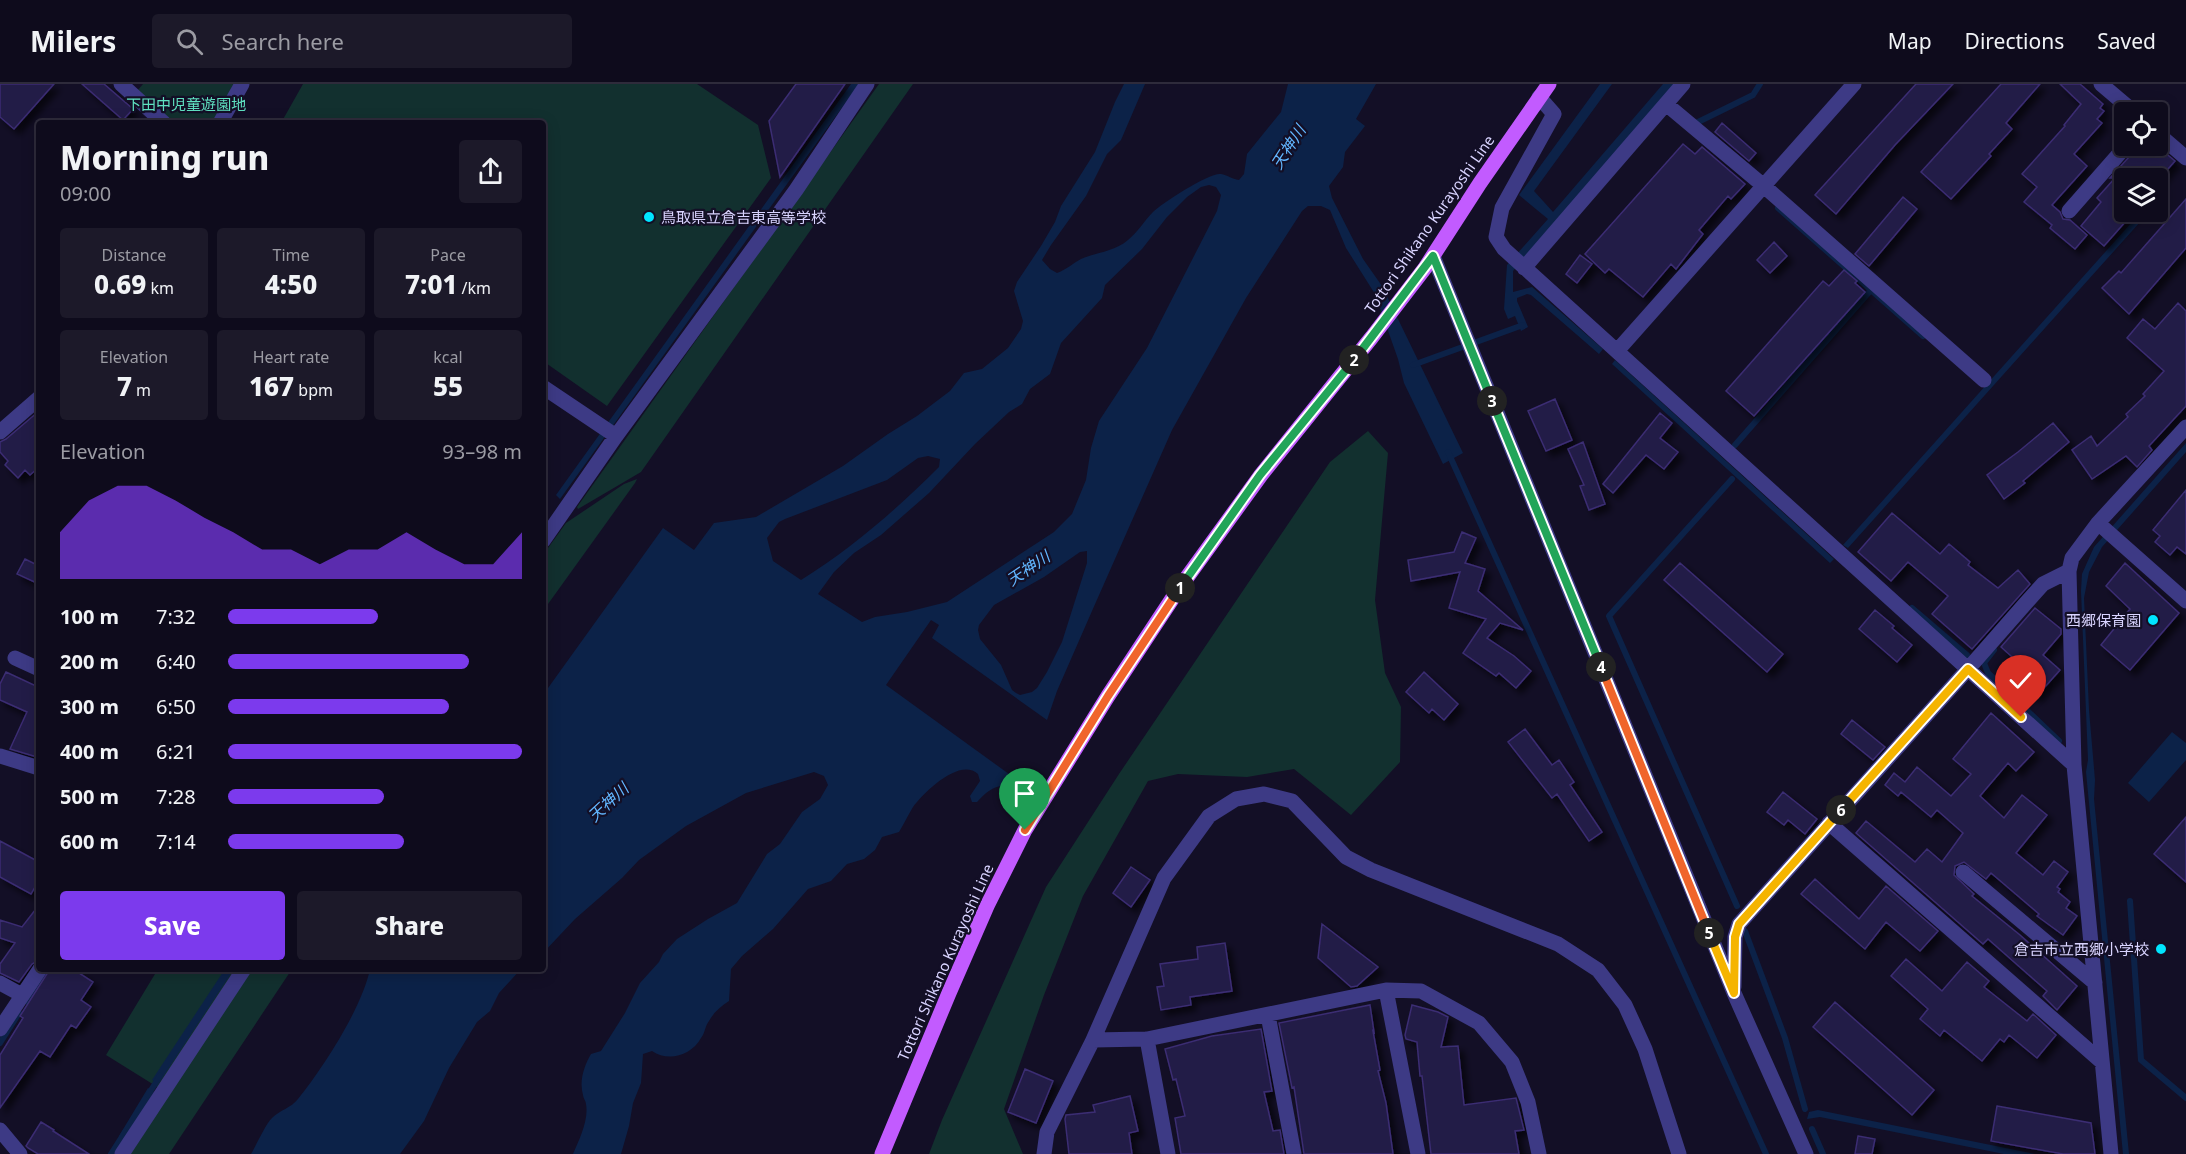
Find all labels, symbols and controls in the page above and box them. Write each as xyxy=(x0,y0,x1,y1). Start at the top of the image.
search box xyxy=(152,14,572,68)
text: Milers xyxy=(30,22,116,60)
icon: search xyxy=(173,25,206,58)
text: Search here xyxy=(221,26,344,56)
text: Map xyxy=(1888,27,1932,55)
text: Directions xyxy=(1965,27,2064,55)
text: Saved xyxy=(2097,27,2156,55)
park label: 下田中児童遊園地 xyxy=(126,94,246,114)
map controls xyxy=(2114,102,2168,222)
button: locate xyxy=(2114,102,2168,156)
water label: 天神川 xyxy=(1266,119,1311,173)
street label: Tottori Shikano Kurayoshi Line xyxy=(1360,131,1498,317)
text: Morning run xyxy=(60,135,269,180)
button: share xyxy=(459,140,522,203)
button: layers xyxy=(2114,168,2168,222)
text: 09:00 xyxy=(60,180,111,207)
place label: 鳥取県立倉吉東高等学校 xyxy=(661,207,826,227)
marker: 鳥取県立倉吉東高等学校 xyxy=(642,210,656,224)
text: Distance xyxy=(102,244,166,266)
text: Time xyxy=(272,244,310,266)
text: Pace xyxy=(430,244,466,266)
text: 0.69 xyxy=(94,266,146,302)
text: 4:50 xyxy=(265,266,317,302)
text: 7:01 xyxy=(405,266,457,302)
text: km xyxy=(146,277,174,299)
text: /km xyxy=(457,277,491,299)
pin: 2 xyxy=(1339,345,1369,375)
text: Elevation xyxy=(100,346,168,368)
text: Heart rate xyxy=(253,346,329,368)
text: kcal xyxy=(433,346,463,368)
text: 2 xyxy=(1349,349,1359,371)
text: 7 xyxy=(117,368,132,404)
text: 167 xyxy=(249,368,294,404)
text: 55 xyxy=(433,368,463,404)
text: m xyxy=(132,379,151,401)
text: bpm xyxy=(294,379,333,401)
pin: 3 xyxy=(1477,386,1507,416)
text: 3 xyxy=(1487,390,1497,412)
text: Elevation xyxy=(60,438,145,465)
text: 93–98 m xyxy=(442,438,522,465)
water label: 天神川 xyxy=(1002,544,1056,591)
pin: 1 xyxy=(1165,573,1195,603)
text: 1 xyxy=(1175,577,1185,599)
text: 100 m xyxy=(60,603,119,630)
text: 7:32 xyxy=(156,603,196,630)
place label: 西郷保育園 xyxy=(2066,610,2141,630)
marker: 西郷保育園 xyxy=(2146,613,2160,627)
text: 200 m xyxy=(60,648,119,675)
text: 6:40 xyxy=(156,648,196,675)
pin: 4 xyxy=(1586,652,1616,682)
pin xyxy=(1995,655,2046,717)
text: 4 xyxy=(1596,656,1606,678)
icon: check xyxy=(2004,664,2037,697)
text: 300 m xyxy=(60,693,119,720)
text: 6:50 xyxy=(156,693,196,720)
text: 400 m xyxy=(60,738,119,765)
text: 6:21 xyxy=(156,738,196,765)
pin xyxy=(999,768,1050,830)
water label: 天神川 xyxy=(583,776,635,826)
icon: arrive xyxy=(1008,777,1041,810)
text: 500 m xyxy=(60,783,119,810)
text: 7:28 xyxy=(156,783,196,810)
pin: 6 xyxy=(1826,795,1856,825)
text: 6 xyxy=(1836,799,1846,821)
text: 600 m xyxy=(60,828,119,855)
text: 7:14 xyxy=(156,828,196,855)
street label: Tottori Shikano Kurayoshi Line xyxy=(892,860,998,1064)
button: Save xyxy=(60,891,285,960)
button: Share xyxy=(297,891,522,960)
pin: 5 xyxy=(1694,918,1724,948)
text: 5 xyxy=(1704,922,1714,944)
place label: 倉吉市立西郷小学校 xyxy=(2014,939,2149,959)
marker: 倉吉市立西郷小学校 xyxy=(2154,942,2168,956)

